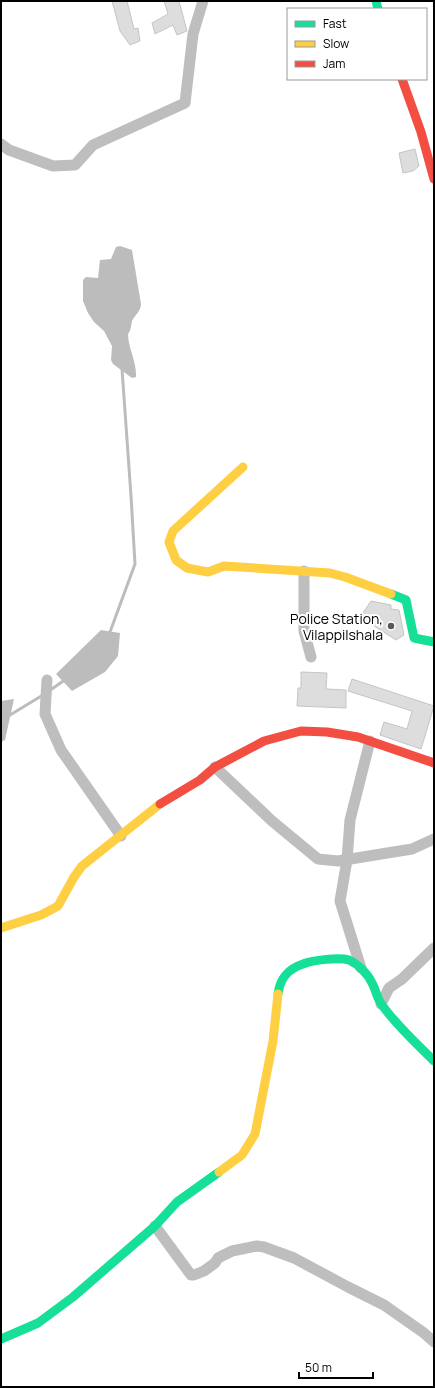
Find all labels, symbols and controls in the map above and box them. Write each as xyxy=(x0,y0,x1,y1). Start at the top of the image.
legend xyxy=(287,8,427,80)
text: Fast xyxy=(323,15,347,32)
text: Slow xyxy=(323,35,349,52)
text: Jam xyxy=(323,55,345,72)
place label: Police Station, Vilappilshala xyxy=(290,609,383,644)
marker: Police Station, Vilappilshala xyxy=(386,621,396,631)
scale bar xyxy=(299,1354,373,1380)
text: 50 m xyxy=(305,1359,332,1376)

